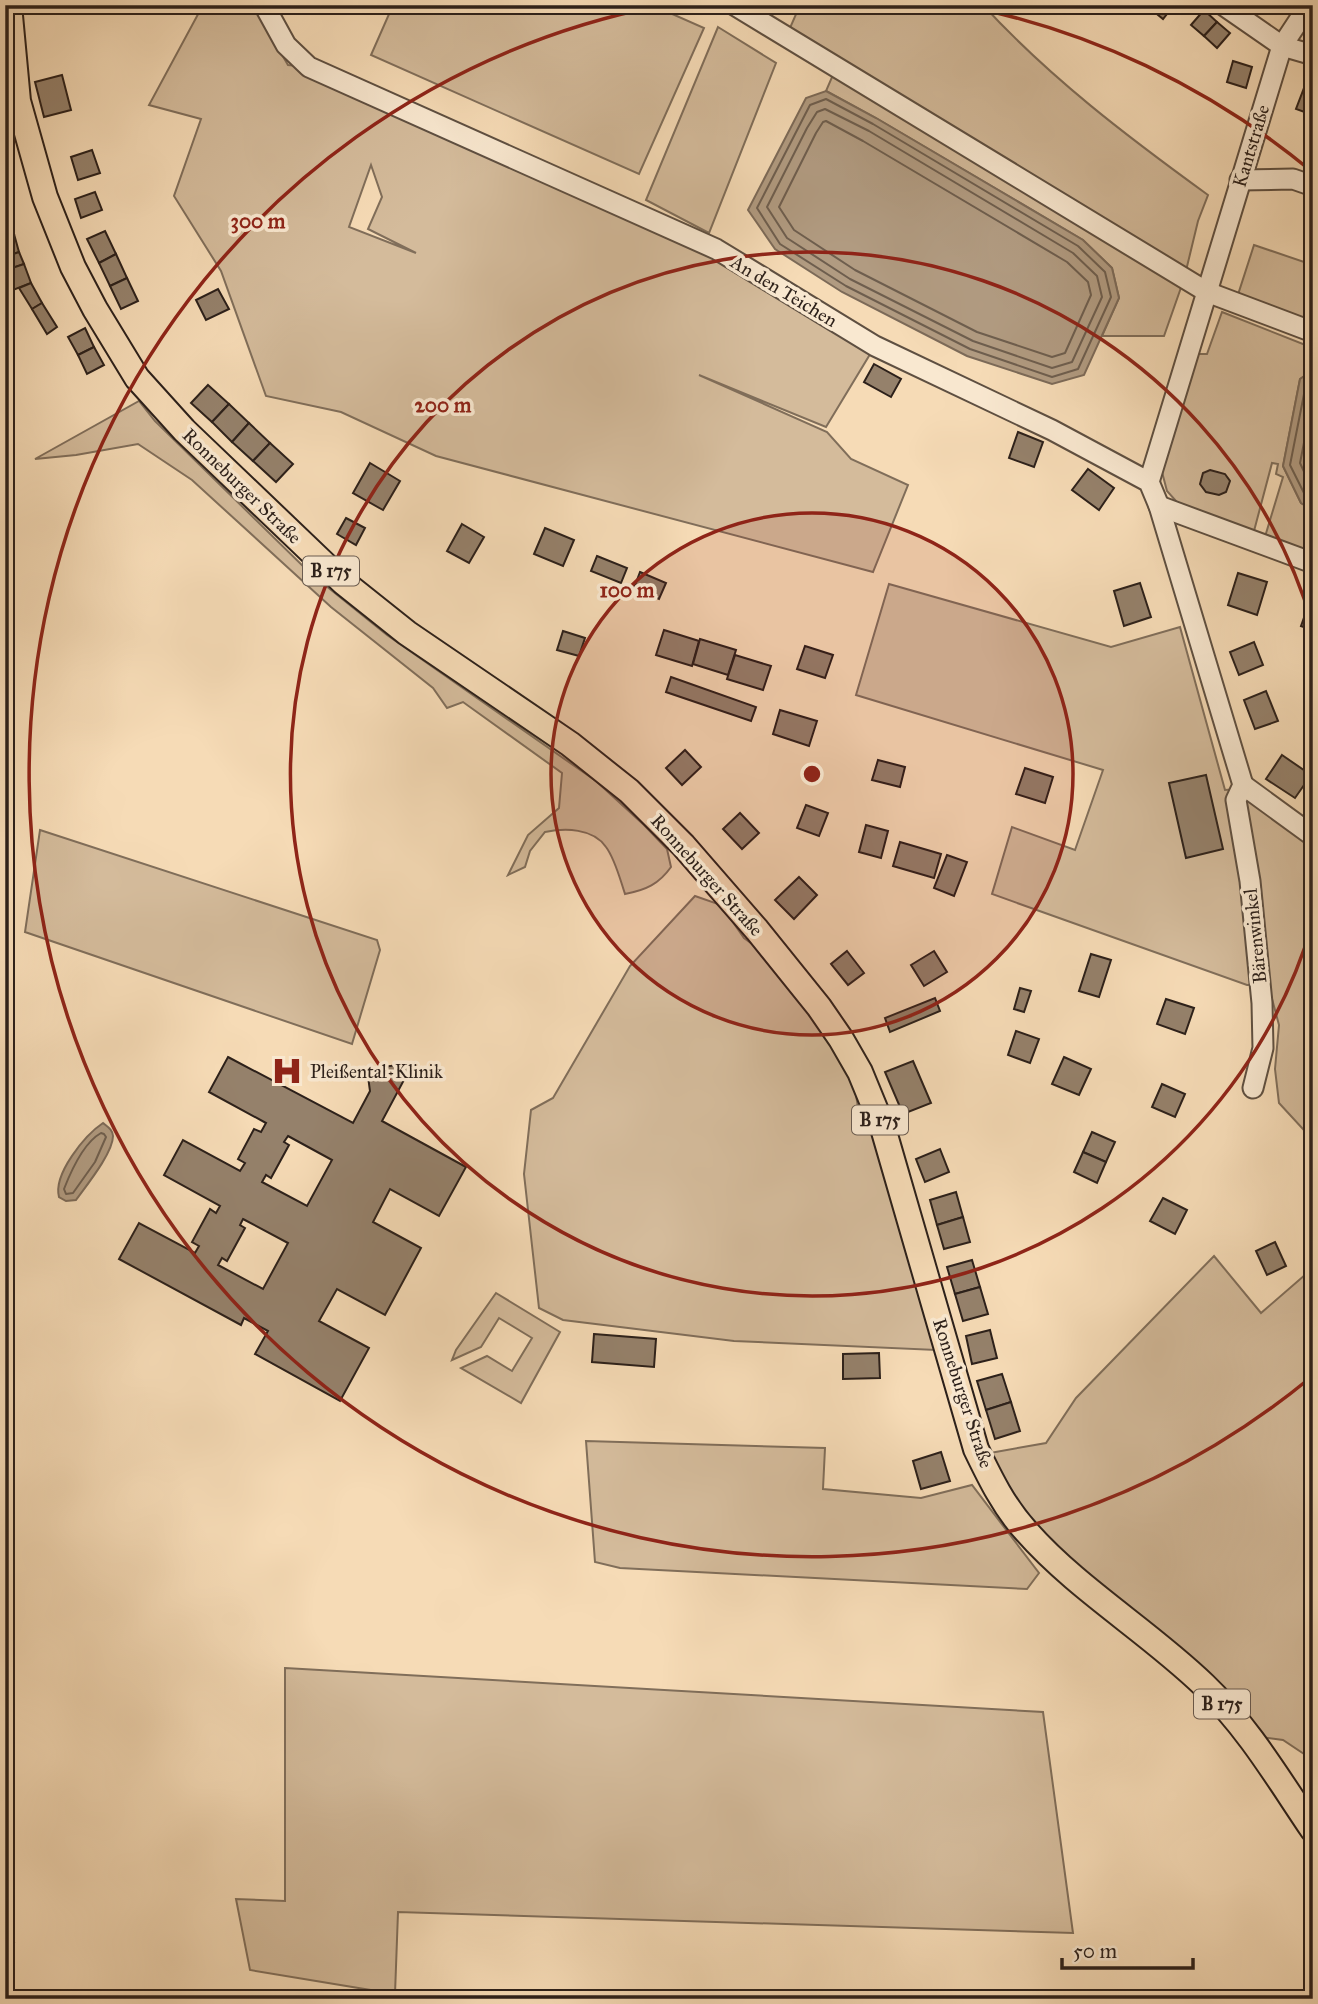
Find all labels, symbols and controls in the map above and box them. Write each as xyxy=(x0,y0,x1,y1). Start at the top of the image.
street label: Kantstraße xyxy=(1228,102,1274,190)
text: 300 m xyxy=(230,208,286,234)
street label: An den Teichen xyxy=(726,250,841,332)
text: 200 m xyxy=(415,392,472,418)
street label: Ronneburger Straße xyxy=(177,423,306,549)
road number: B 175 xyxy=(303,556,359,586)
text: 100 m xyxy=(600,577,655,603)
centre of rings xyxy=(800,762,824,786)
street label: Ronneburger Straße xyxy=(645,809,768,942)
street label: Bärenwinkel xyxy=(1238,887,1271,985)
hospital icon: Pleißental-Klinik xyxy=(270,1054,304,1088)
place label: Pleißental-Klinik xyxy=(310,1060,443,1083)
road number: B 175 xyxy=(852,1106,908,1134)
street label: Ronneburger Straße xyxy=(927,1315,998,1471)
road number: B 175 xyxy=(1194,1689,1250,1718)
scale bar xyxy=(1062,1927,1194,1971)
text: 50 m xyxy=(1073,1938,1118,1964)

